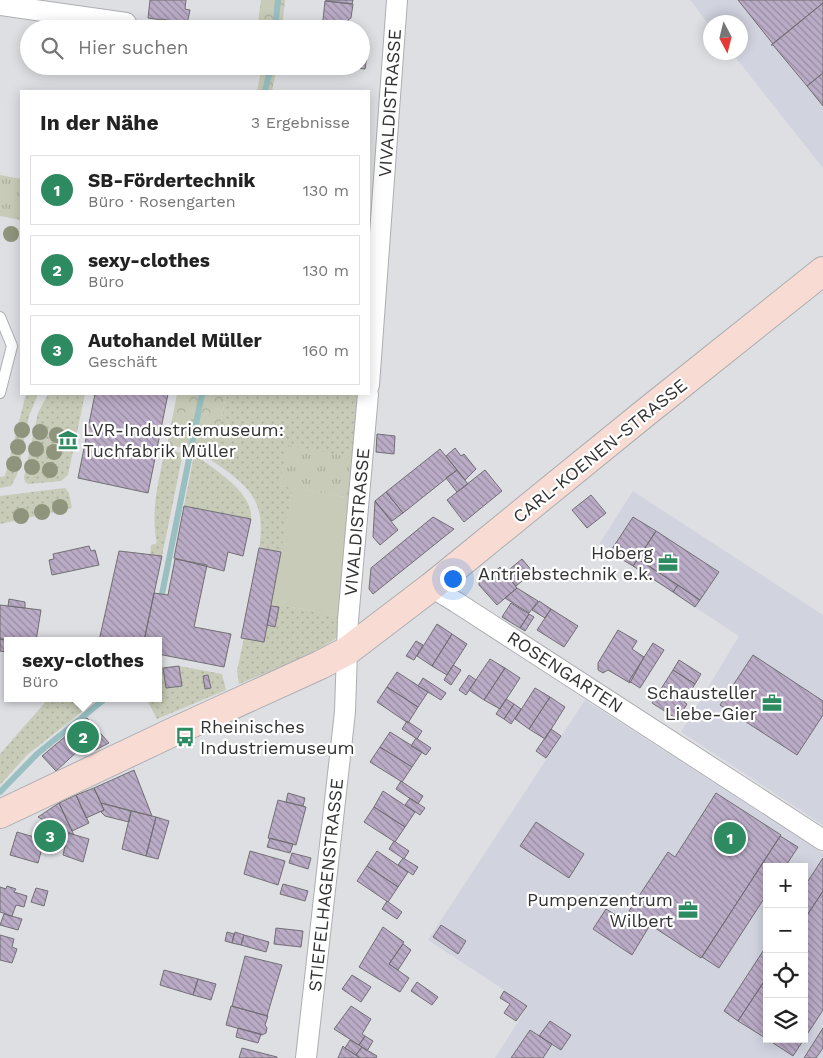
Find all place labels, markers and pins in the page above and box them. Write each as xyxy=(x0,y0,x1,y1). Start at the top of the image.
place label: LVR-Industriemuseum: Tuchfabrik Müller xyxy=(83,419,284,461)
museum icon: LVR-Industriemuseum: Tuchfabrik Müller xyxy=(57,429,79,451)
place label: Hoberg Antriebstechnik e.k. xyxy=(478,542,653,584)
office icon: Hoberg Antriebstechnik e.k. xyxy=(657,552,679,574)
place label: Schausteller Liebe-Gier xyxy=(647,682,757,724)
office icon: Schausteller Liebe-Gier xyxy=(761,692,783,714)
place label: Rheinisches Industriemuseum xyxy=(200,716,355,758)
pin: 2 xyxy=(67,718,99,756)
bus stop icon: Rheinisches Industriemuseum xyxy=(174,726,196,748)
pin: 3 xyxy=(34,817,66,855)
pin: 1 xyxy=(714,819,746,857)
place label: Pumpenzentrum Wilbert xyxy=(527,889,673,931)
office icon: Pumpenzentrum Wilbert xyxy=(677,899,699,921)

